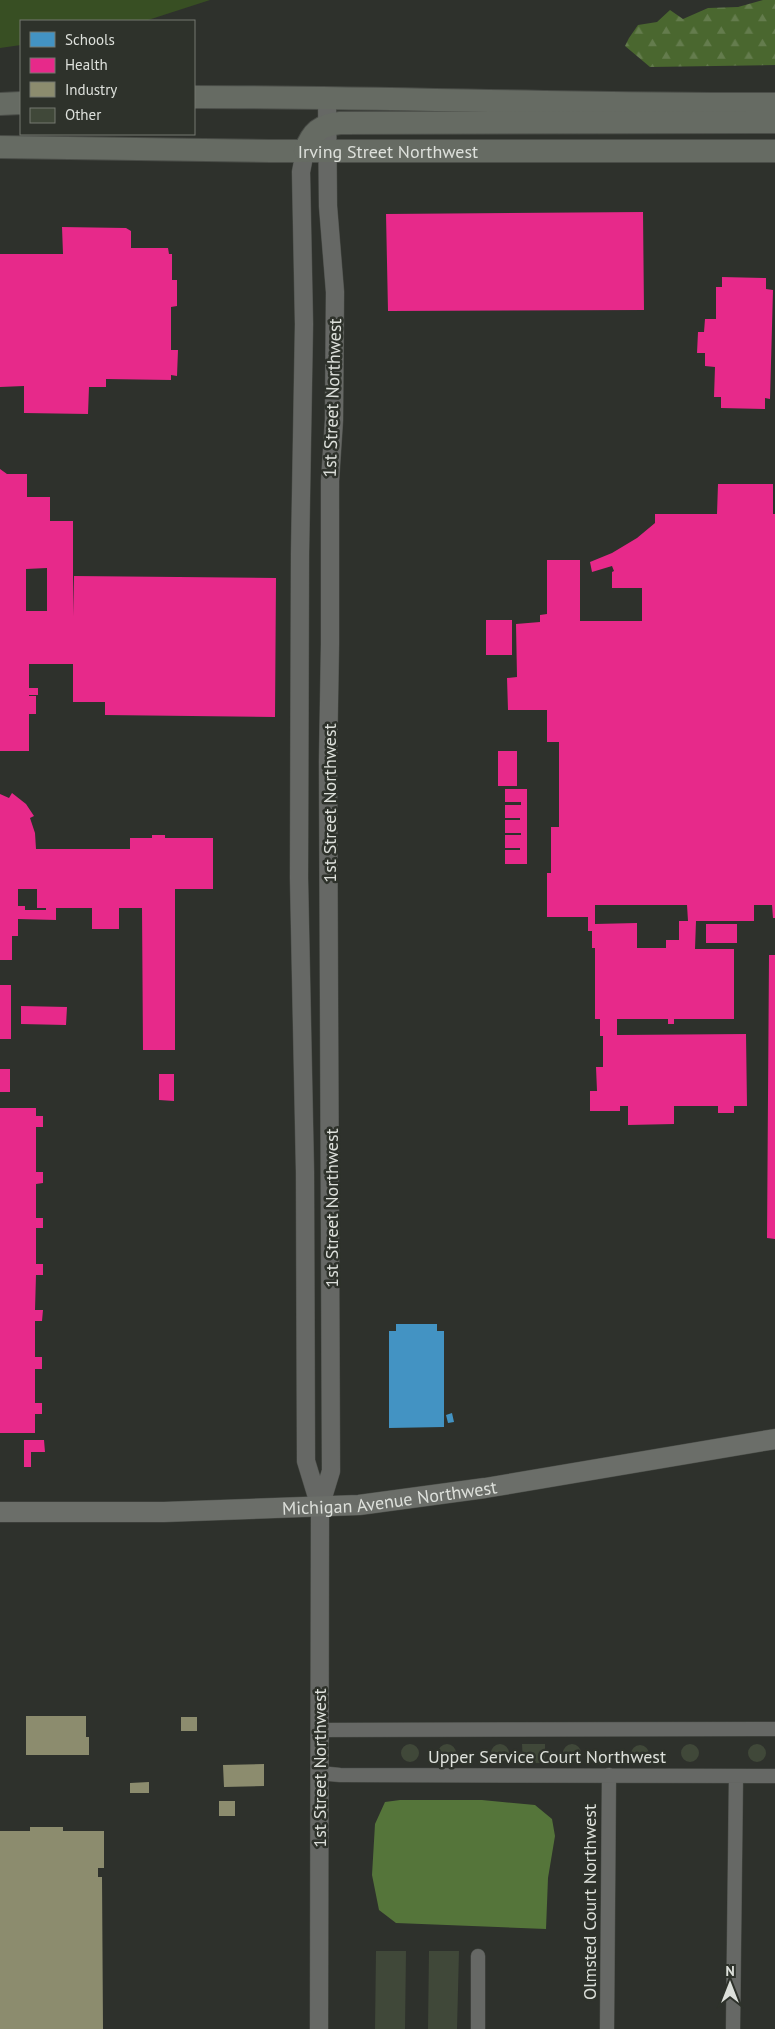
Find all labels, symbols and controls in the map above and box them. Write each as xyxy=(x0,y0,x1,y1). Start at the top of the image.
legend xyxy=(20,20,195,135)
text: Schools xyxy=(65,30,115,49)
text: Health xyxy=(65,55,108,74)
text: Industry xyxy=(65,80,117,99)
text: Other xyxy=(65,105,101,124)
street label: Irving Street Northwest xyxy=(298,140,478,163)
street label: 1st Street Northwest xyxy=(318,318,346,478)
street label: 1st Street Northwest xyxy=(318,723,341,883)
street label: 1st Street Northwest xyxy=(320,1128,343,1288)
street label: Michigan Avenue Northwest xyxy=(282,1475,498,1519)
street label: 1st Street Northwest xyxy=(308,1688,331,1848)
street label: Upper Service Court Northwest xyxy=(428,1745,666,1768)
street label: Olmsted Court Northwest xyxy=(578,1804,601,2000)
north arrow xyxy=(705,1959,755,2009)
text: N xyxy=(725,1962,735,1980)

